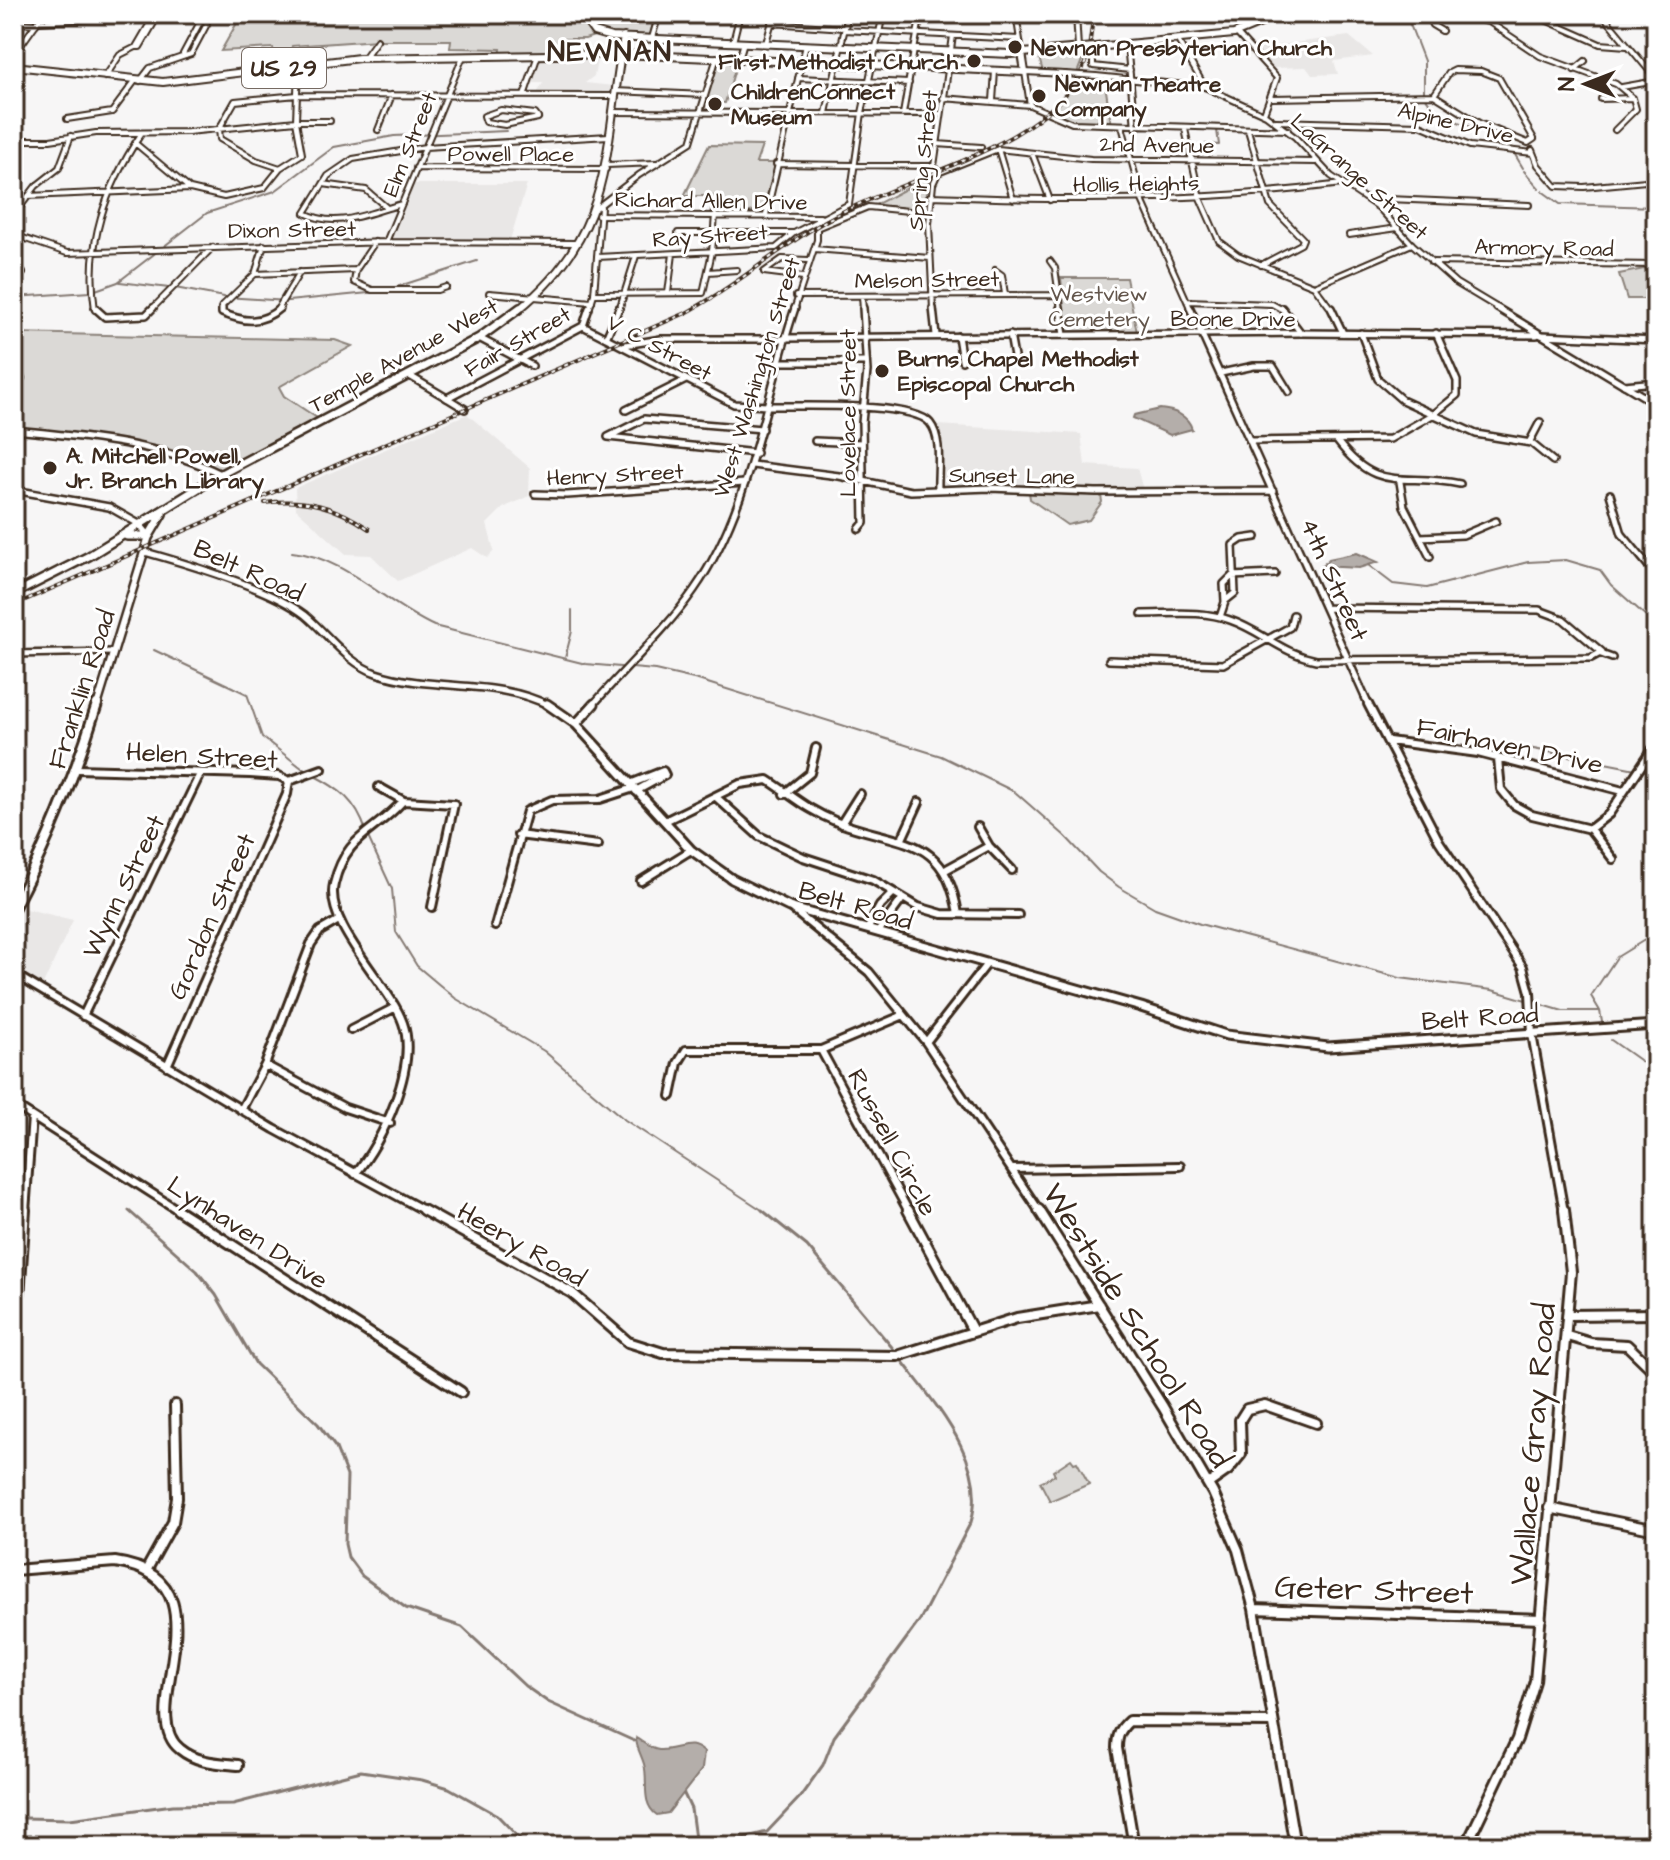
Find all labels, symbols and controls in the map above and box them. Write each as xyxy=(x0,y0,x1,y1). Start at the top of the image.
district label: NEWNAN xyxy=(547,33,673,72)
place label: Newnan Presbyterian Church xyxy=(1031,33,1333,66)
marker: Newnan Presbyterian Church xyxy=(1006,38,1024,56)
north arrow xyxy=(1546,44,1626,124)
place label: First Methodist Church xyxy=(718,47,959,78)
road number: US 29 xyxy=(242,48,326,88)
marker: First Methodist Church xyxy=(965,52,983,70)
place label: Newnan Theatre Company xyxy=(1055,69,1221,127)
place label: ChildrenConnect Museum xyxy=(731,77,896,133)
text: N xyxy=(1552,77,1583,91)
marker: Newnan Theatre Company xyxy=(1030,87,1048,105)
street label: Elm Street xyxy=(375,88,445,201)
street label: Spring Street xyxy=(901,88,947,232)
marker: ChildrenConnect Museum xyxy=(706,95,724,113)
street label: Alpine Drive xyxy=(1395,95,1517,152)
street label: LaGrange Street xyxy=(1283,107,1435,248)
street label: 2nd Avenue xyxy=(1099,129,1215,162)
street label: Powell Place xyxy=(448,139,574,170)
street label: Hollis Heights xyxy=(1072,168,1200,202)
street label: Richard Allen Drive xyxy=(614,184,808,219)
street label: Dixon Street xyxy=(228,214,356,247)
street label: Ray Street xyxy=(651,217,769,257)
street label: Armory Road xyxy=(1474,232,1614,266)
street label: West Washington Street xyxy=(706,253,810,502)
street label: Melson Street xyxy=(854,264,1000,297)
park label: Westview Cemetery xyxy=(1048,279,1150,336)
street label: Temple Avenue West xyxy=(304,291,504,421)
street label: Fair Street xyxy=(459,299,577,385)
street label: Boone Drive xyxy=(1170,304,1296,335)
street label: V C Street xyxy=(601,308,717,389)
street label: Lovelace Street xyxy=(833,329,864,497)
place label: Burns Chapel Methodist Episcopal Church xyxy=(898,344,1140,400)
marker: Burns Chapel Methodist Episcopal Church xyxy=(873,362,891,380)
place label: A. Mitchell Powell, Jr. Branch Library xyxy=(65,441,265,499)
street label: Henry Street xyxy=(546,456,685,496)
marker: A. Mitchell Powell, Jr. Branch Library xyxy=(41,459,59,477)
street label: Sunset Lane xyxy=(949,460,1075,493)
street label: 4th Street xyxy=(1291,512,1378,647)
street label: Belt Road xyxy=(188,531,309,611)
street label: Franklin Road xyxy=(39,605,125,774)
street label: Fairhaven Drive xyxy=(1413,709,1606,783)
street label: Helen Street xyxy=(125,734,279,778)
street label: Wynn Street xyxy=(74,808,176,965)
street label: Gordon Street xyxy=(159,827,265,1005)
street label: Belt Road xyxy=(794,872,917,939)
street label: Belt Road xyxy=(1420,996,1540,1040)
street label: Russell Circle xyxy=(838,1063,946,1222)
street label: Lynhaven Drive xyxy=(159,1167,335,1300)
street label: Westside School Road xyxy=(1031,1175,1243,1477)
street label: Heery Road xyxy=(450,1194,592,1298)
street label: Wallace Gray Road xyxy=(1499,1301,1568,1587)
street label: Geter Street xyxy=(1274,1565,1474,1616)

